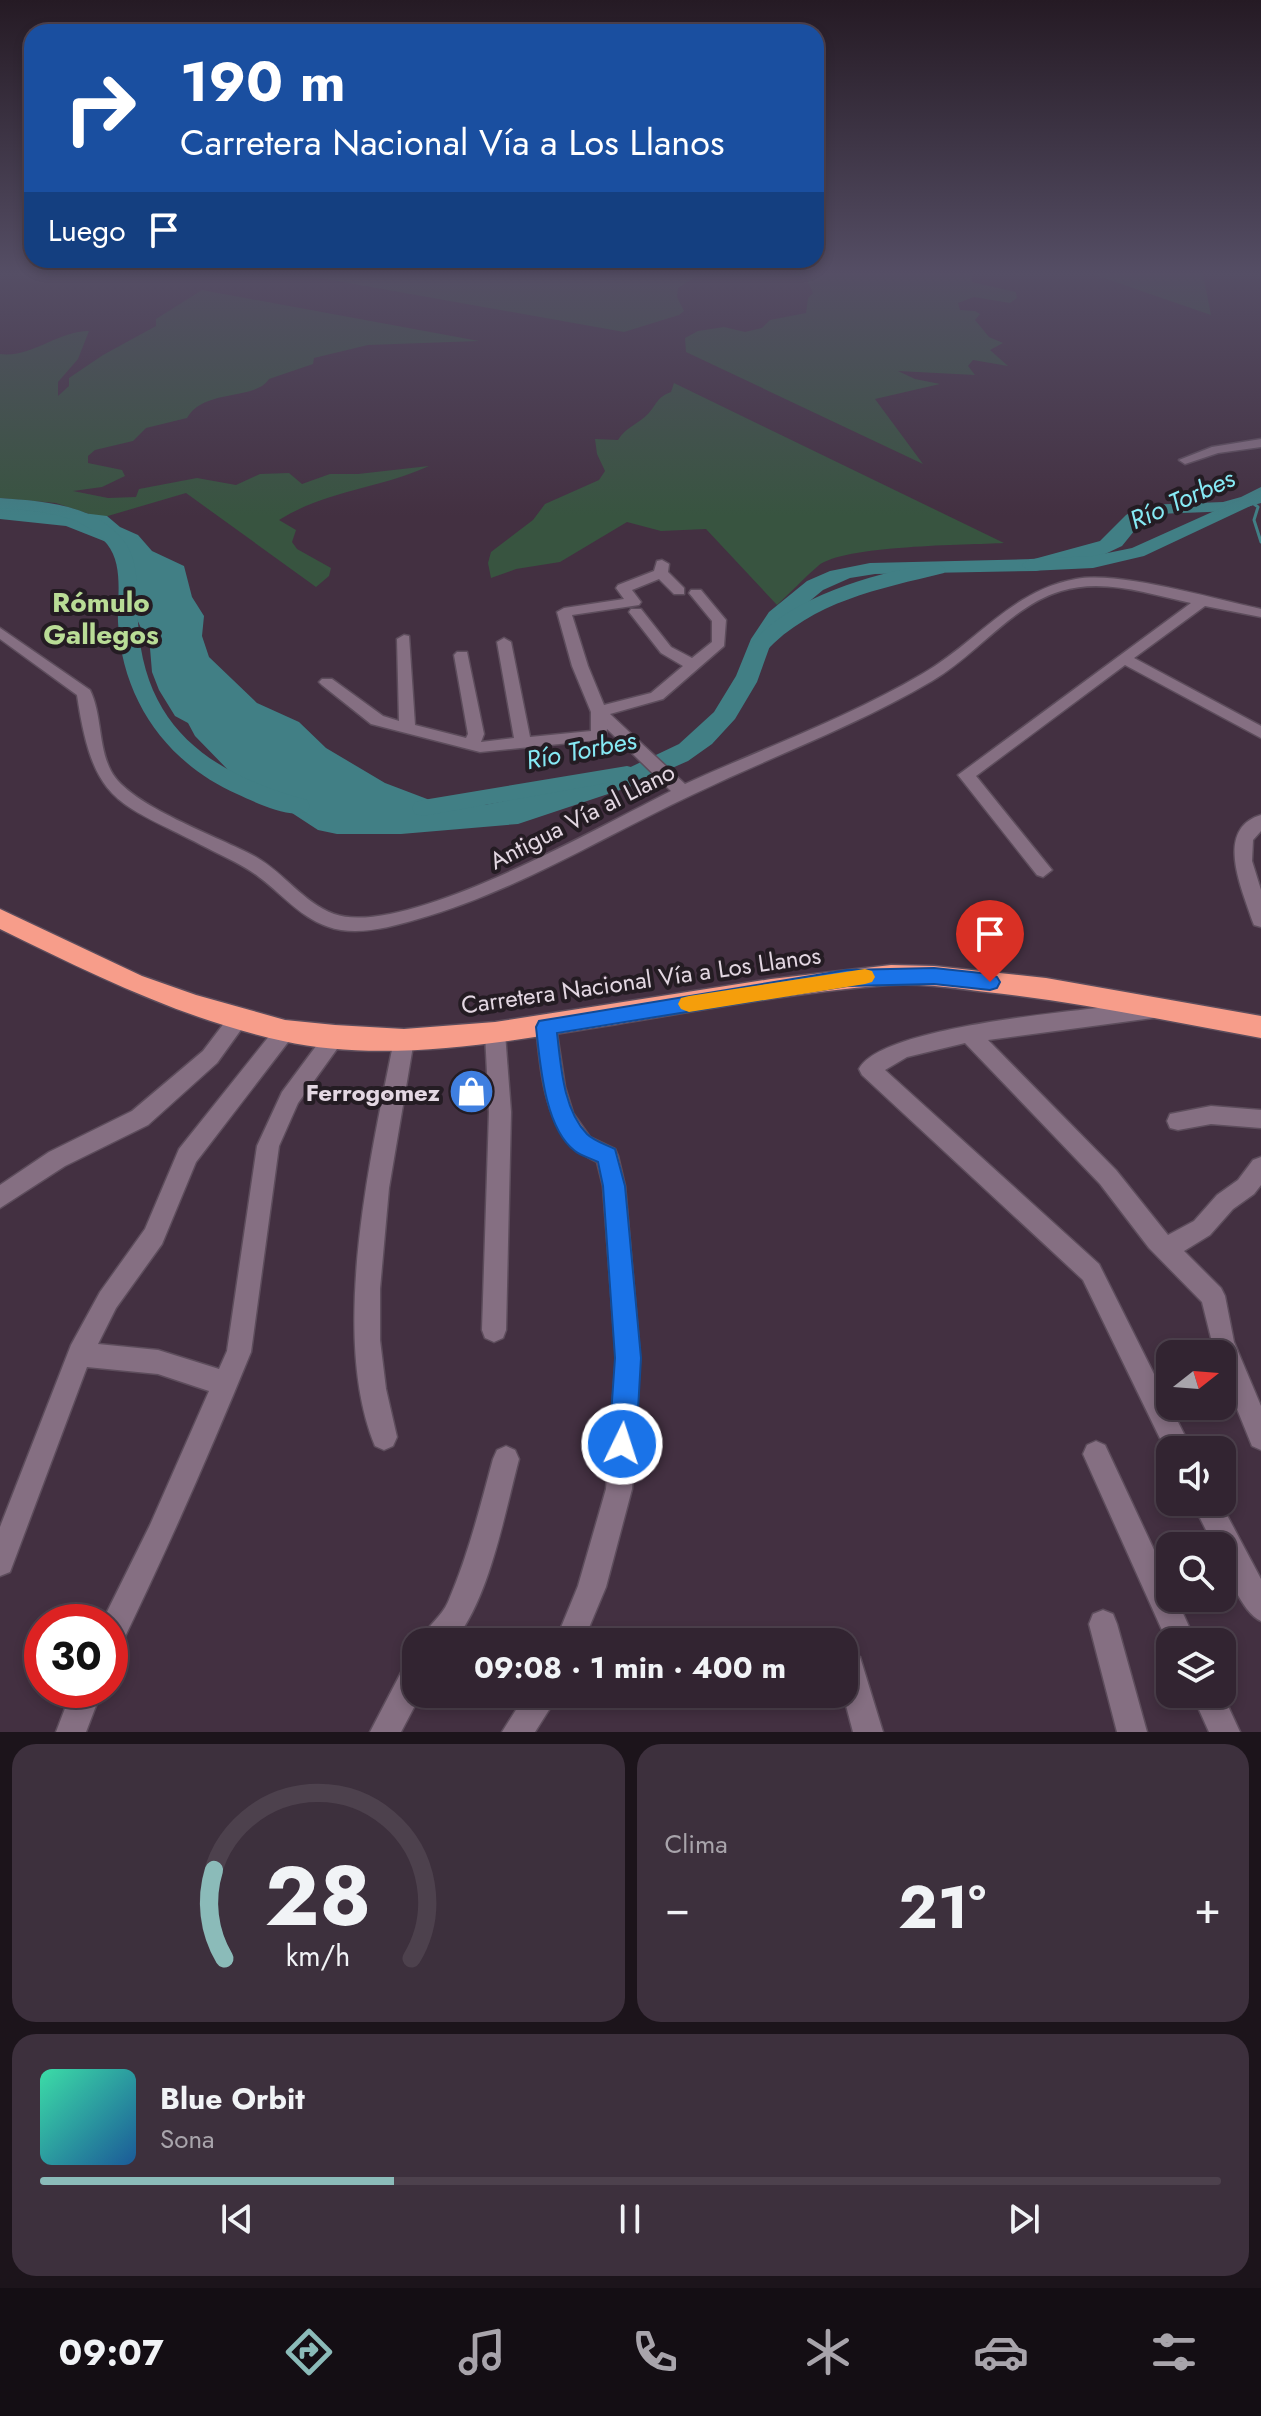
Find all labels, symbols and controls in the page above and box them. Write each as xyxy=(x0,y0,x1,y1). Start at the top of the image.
text: 190 m xyxy=(180,41,346,122)
icon: right xyxy=(48,56,152,160)
text: Carretera Nacional Vía a Los Llanos xyxy=(180,116,724,168)
icon: arrive xyxy=(142,208,186,252)
text: Luego xyxy=(48,209,126,252)
water label: Río Torbes xyxy=(1123,459,1241,539)
district label: Rómulo Gallegos xyxy=(43,582,159,655)
water label: Río Torbes xyxy=(523,721,640,779)
street label: Antigua Vía al Llano xyxy=(483,754,681,878)
pin xyxy=(956,900,1024,982)
icon: arrive xyxy=(968,912,1012,956)
street label: Carretera Nacional Vía a Los Llanos xyxy=(459,937,823,1023)
shop icon: Ferrogomez xyxy=(447,1068,495,1116)
place label: Ferrogomez xyxy=(306,1075,440,1110)
north arrow xyxy=(1156,1340,1236,1420)
map controls xyxy=(1156,1340,1236,1708)
position arrow xyxy=(580,1402,664,1486)
button: sound xyxy=(1156,1436,1236,1516)
button: search xyxy=(1156,1532,1236,1612)
speed limit sign: 30 xyxy=(24,1604,128,1708)
button: layers xyxy=(1156,1628,1236,1708)
text: 09:08 · 1 min · 400 m xyxy=(474,1646,786,1689)
text: Clima xyxy=(665,1825,728,1863)
text: 28 xyxy=(265,1836,372,1956)
text: 21° xyxy=(898,1864,986,1951)
text: − xyxy=(665,1876,690,1940)
text: + xyxy=(1194,1876,1221,1940)
text: km/h xyxy=(286,1935,351,1977)
text: Blue Orbit xyxy=(160,2077,305,2120)
text: Sona xyxy=(160,2120,215,2158)
icon: previous xyxy=(215,2197,259,2241)
icon: pause xyxy=(608,2197,652,2241)
icon: next xyxy=(1002,2197,1046,2241)
icon: directions xyxy=(281,2324,337,2380)
icon: music xyxy=(454,2324,510,2380)
icon: phone xyxy=(627,2324,683,2380)
icon: climate xyxy=(800,2324,856,2380)
icon: car xyxy=(973,2324,1029,2380)
icon: filters xyxy=(1146,2324,1202,2380)
text: 09:07 xyxy=(59,2326,164,2378)

